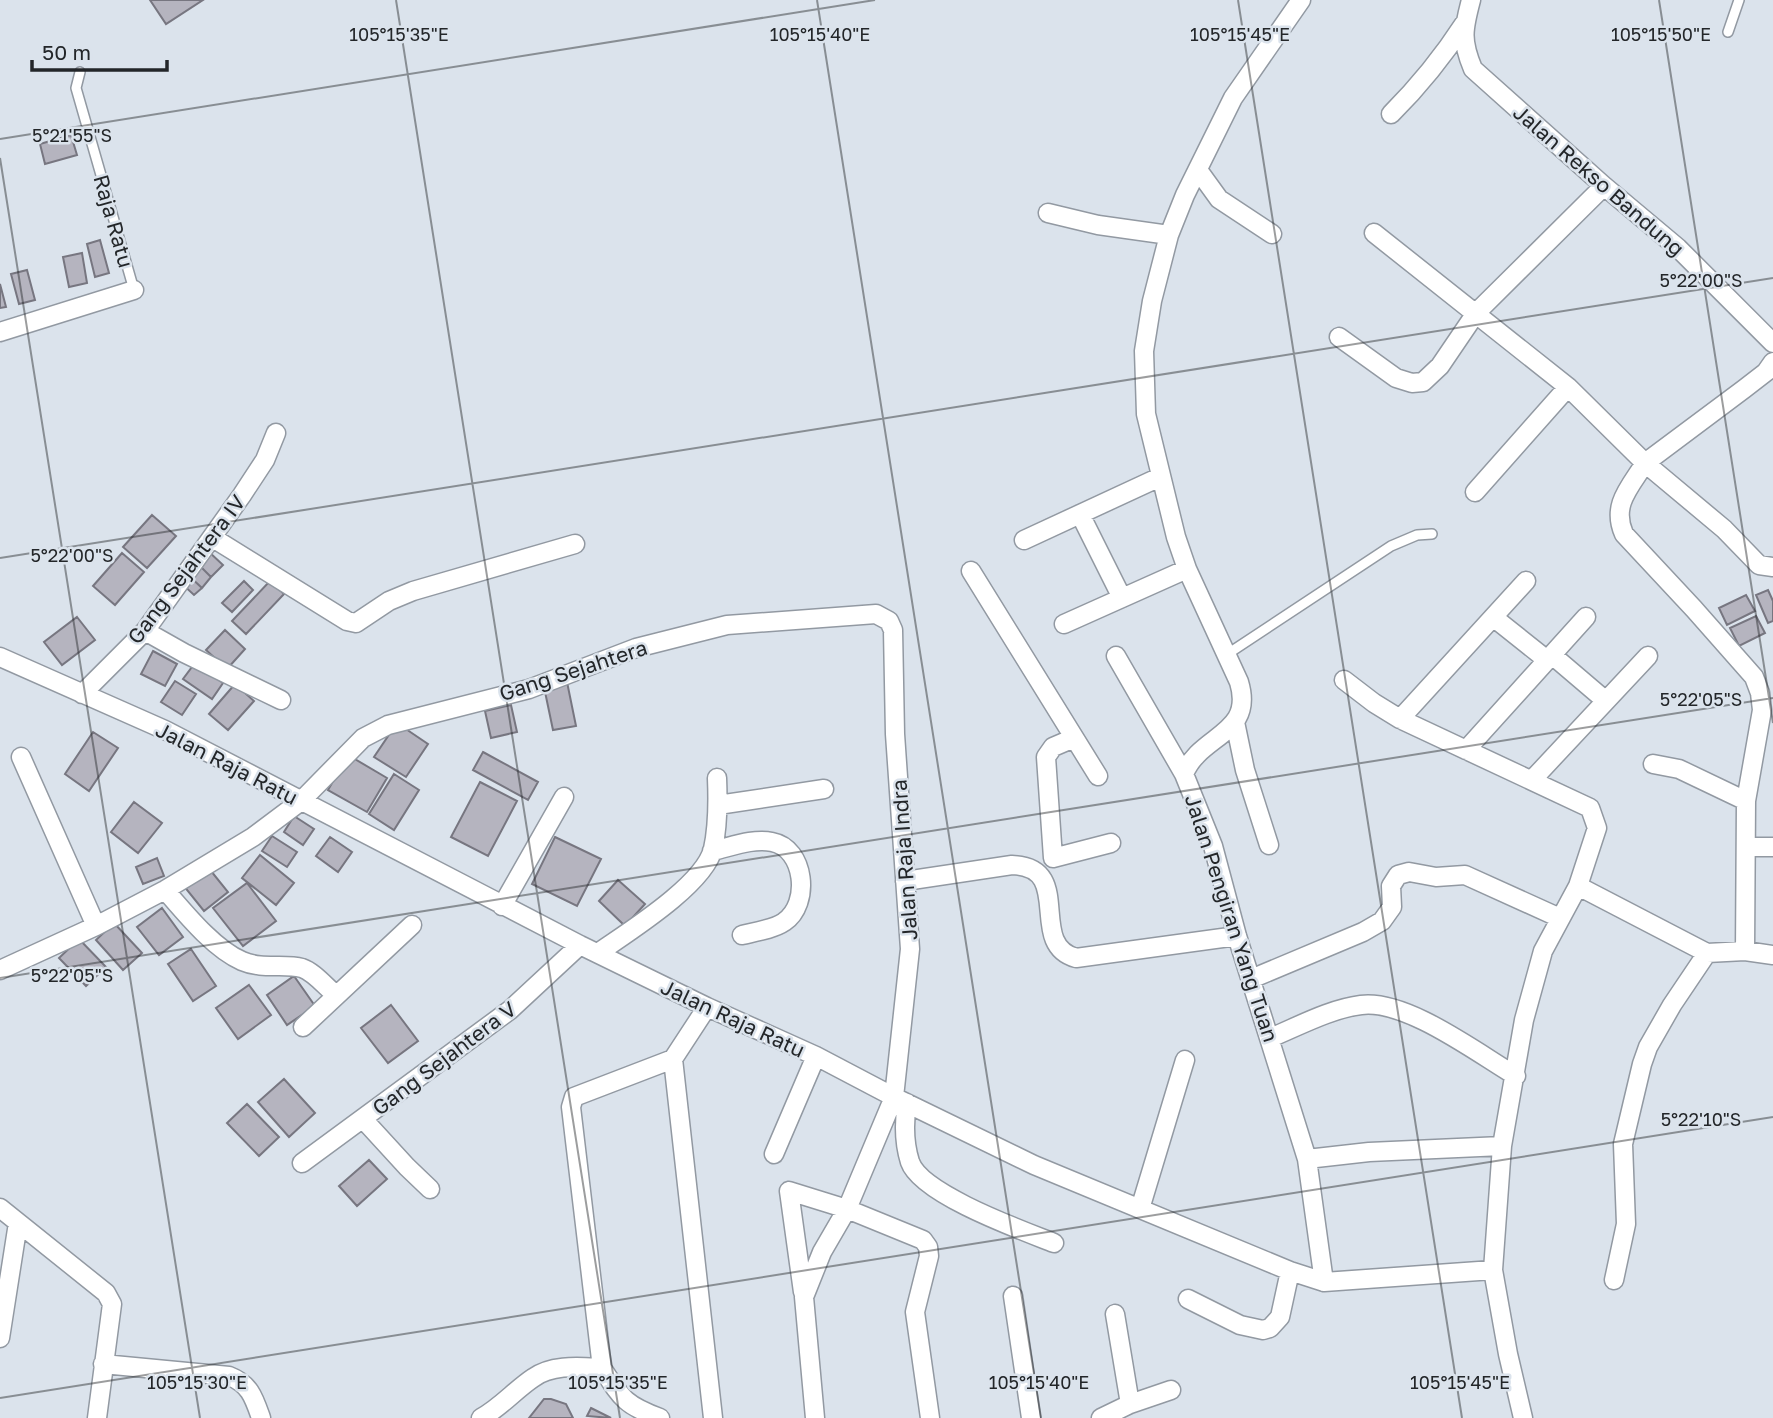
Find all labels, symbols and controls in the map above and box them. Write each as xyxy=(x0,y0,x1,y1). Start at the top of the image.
text: 105°15'35"E xyxy=(349,23,449,45)
text: 105°15'40"E xyxy=(770,23,870,45)
text: 105°15'45"E xyxy=(1190,23,1290,45)
text: 105°15'50"E xyxy=(1611,23,1711,45)
scale bar xyxy=(32,28,166,72)
text: 50 m xyxy=(42,39,91,65)
street label: Jalan Rekso Bandung xyxy=(1508,99,1690,261)
text: 5°21'55"S xyxy=(32,124,112,146)
street label: Raja Ratu xyxy=(88,172,140,270)
text: 5°22'00"S xyxy=(1659,269,1743,291)
street label: Gang Sejahtera IV xyxy=(121,489,251,649)
text: 5°22'00"S xyxy=(30,544,114,566)
street label: Gang Sejahtera xyxy=(496,634,650,706)
text: 5°22'05"S xyxy=(1660,688,1742,710)
street label: Jalan Raja Ratu xyxy=(152,716,302,810)
street label: Jalan Raja Indra xyxy=(885,779,923,941)
street label: Jalan Pengiran Yang Tuan xyxy=(1180,791,1284,1045)
text: 5°22'05"S xyxy=(31,964,113,986)
street label: Jalan Raja Ratu xyxy=(657,973,809,1063)
street label: Gang Sejahtera V xyxy=(367,995,521,1121)
text: 5°22'10"S xyxy=(1661,1108,1741,1130)
text: 105°15'30"E xyxy=(147,1371,247,1393)
text: 105°15'35"E xyxy=(568,1371,668,1393)
text: 105°15'40"E xyxy=(989,1371,1089,1393)
text: 105°15'45"E xyxy=(1410,1371,1510,1393)

